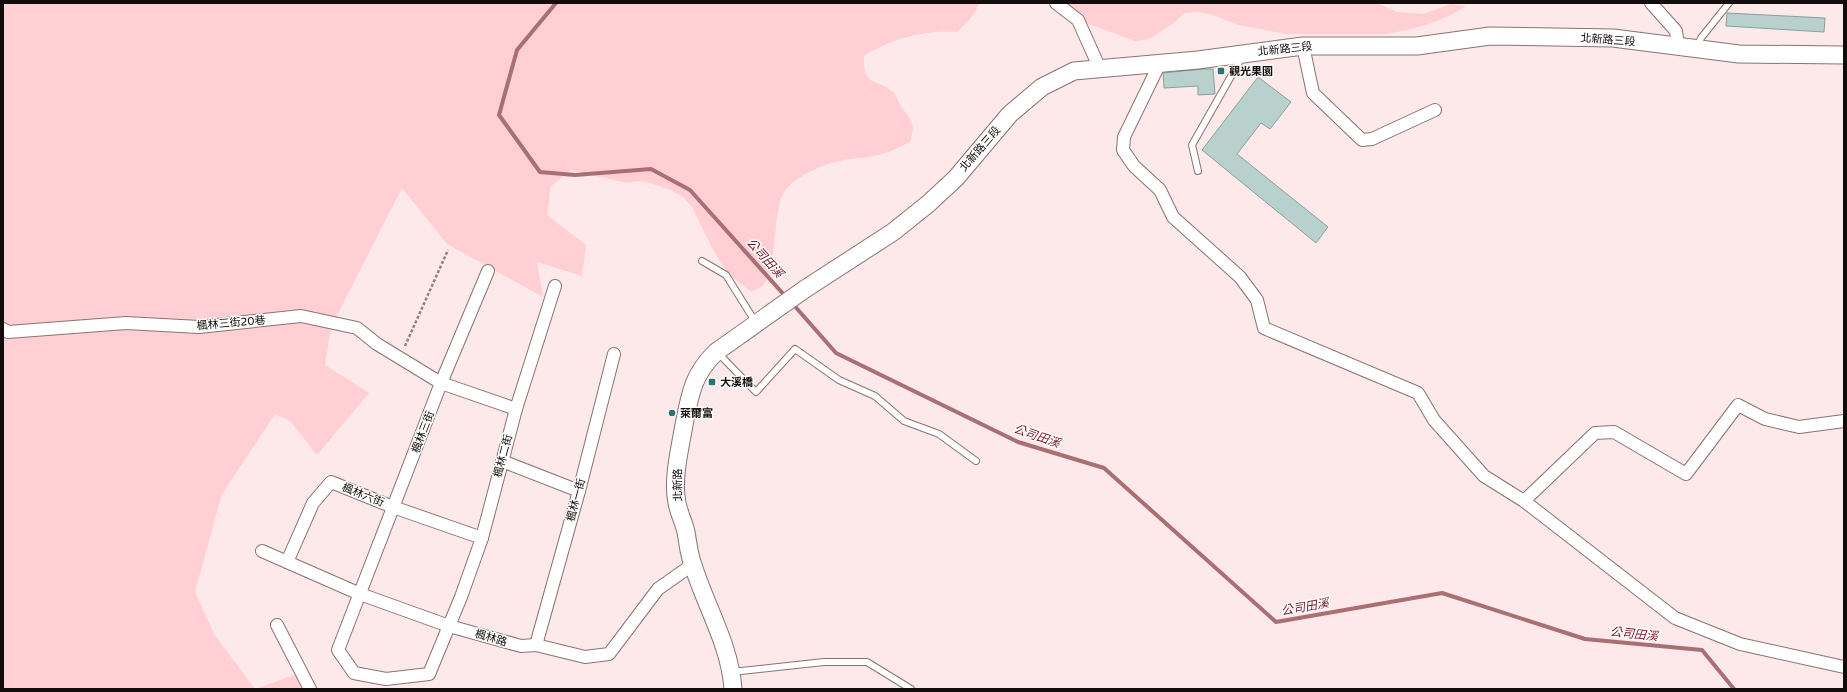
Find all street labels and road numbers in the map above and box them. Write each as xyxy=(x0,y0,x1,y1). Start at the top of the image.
street label: 北新路三段 xyxy=(1580,32,1636,48)
street label: 北新路三段 xyxy=(1257,40,1313,58)
street label: 北新路三段 xyxy=(957,124,1003,174)
street label: 楓林三街20巷 xyxy=(196,314,266,332)
street label: 楓林三街 xyxy=(409,409,437,455)
street label: 楓林二街 xyxy=(491,433,515,479)
street label: 北新路 xyxy=(671,468,685,502)
street label: 楓林一街 xyxy=(564,477,588,523)
street label: 楓林六街 xyxy=(340,481,386,509)
street label: 楓林路 xyxy=(473,627,509,649)

